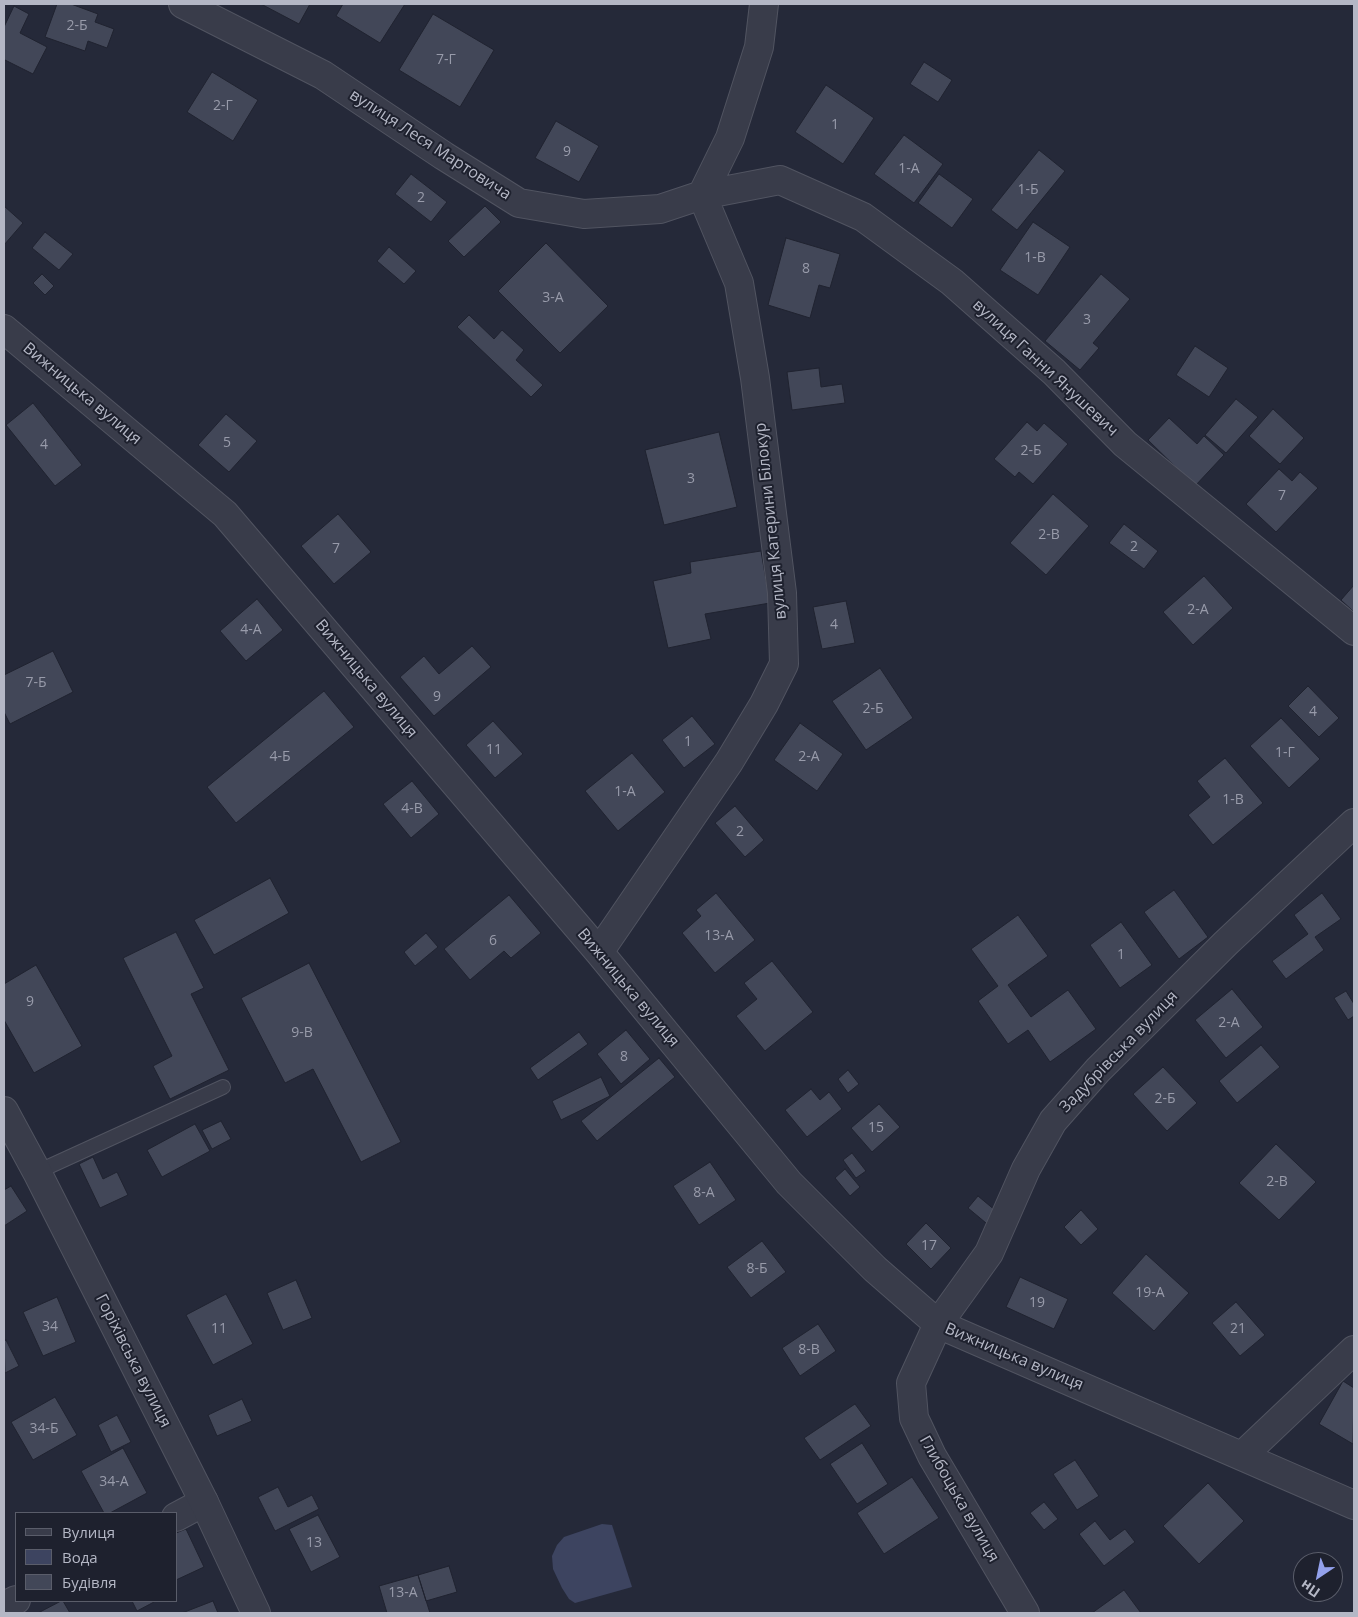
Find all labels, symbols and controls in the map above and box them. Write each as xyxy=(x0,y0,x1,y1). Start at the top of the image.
house number: 2-Б xyxy=(66,18,88,34)
house number: 7-Г xyxy=(436,52,456,68)
street label: вулиця Леся Мартовича xyxy=(346,86,514,204)
house number: 2-Г xyxy=(213,98,233,114)
house number: 1 xyxy=(831,117,839,133)
house number: 9 xyxy=(563,144,571,160)
house number: 1-А xyxy=(898,161,920,177)
house number: 1-Б xyxy=(1017,182,1039,198)
house number: 2 xyxy=(417,190,425,206)
house number: 1-В xyxy=(1024,250,1046,266)
house number: 8 xyxy=(802,261,810,277)
house number: 3-А xyxy=(542,290,564,306)
street label: вулиця Ганни Янушевич xyxy=(968,296,1122,440)
house number: 3 xyxy=(1083,312,1091,328)
street label: Вижницька вулиця xyxy=(19,339,145,449)
street label: вулиця Катерини Білокур xyxy=(751,422,791,620)
house number: 5 xyxy=(223,435,231,451)
house number: 4 xyxy=(40,437,48,453)
house number: 2-Б xyxy=(1020,443,1042,459)
house number: 3 xyxy=(687,471,695,487)
house number: 7 xyxy=(1278,488,1286,504)
house number: 2-В xyxy=(1038,527,1060,543)
house number: 2 xyxy=(1130,539,1138,555)
house number: 7 xyxy=(332,541,340,557)
house number: 2-А xyxy=(1187,602,1209,618)
street label: Вижницька вулиця xyxy=(311,616,421,742)
house number: 4 xyxy=(830,617,838,633)
house number: 4-А xyxy=(240,622,262,638)
house number: 7-Б xyxy=(25,675,47,691)
house number: 9 xyxy=(433,689,441,705)
house number: 2-Б xyxy=(862,701,884,717)
house number: 4 xyxy=(1309,704,1317,720)
house number: 1 xyxy=(684,734,692,750)
house number: 11 xyxy=(486,742,502,758)
house number: 1-Г xyxy=(1275,745,1295,761)
house number: 4-Б xyxy=(269,749,291,765)
house number: 2-А xyxy=(798,749,820,765)
house number: 1-А xyxy=(614,784,636,800)
house number: 1-В xyxy=(1222,792,1244,808)
house number: 4-В xyxy=(401,801,423,817)
house number: 2 xyxy=(736,824,744,840)
street label: Вижницька вулиця xyxy=(573,925,683,1051)
house number: 13-А xyxy=(704,928,734,944)
house number: 6 xyxy=(489,933,497,949)
house number: 1 xyxy=(1117,947,1125,963)
street label: Задубрівська вулиця xyxy=(1056,987,1182,1117)
house number: 9 xyxy=(26,994,34,1010)
house number: 2-А xyxy=(1218,1015,1240,1031)
house number: 9-В xyxy=(291,1025,313,1041)
house number: 8 xyxy=(620,1049,628,1065)
house number: 2-Б xyxy=(1154,1091,1176,1107)
house number: 15 xyxy=(868,1120,884,1136)
house number: 2-В xyxy=(1266,1174,1288,1190)
house number: 8-А xyxy=(693,1185,715,1201)
house number: 17 xyxy=(921,1238,937,1254)
house number: 8-Б xyxy=(746,1261,768,1277)
house number: 19-А xyxy=(1135,1285,1165,1301)
street label: Горіхівська вулиця xyxy=(91,1291,175,1431)
house number: 19 xyxy=(1029,1295,1045,1311)
house number: 34 xyxy=(42,1319,58,1335)
street label: Вижницька вулиця xyxy=(942,1319,1086,1395)
house number: 11 xyxy=(211,1321,227,1337)
house number: 21 xyxy=(1230,1321,1246,1337)
house number: 8-В xyxy=(798,1342,820,1358)
house number: 34-Б xyxy=(29,1421,59,1437)
street label: Глибоцька вулиця xyxy=(915,1432,1003,1566)
house number: 34-А xyxy=(99,1474,129,1490)
legend xyxy=(15,1512,178,1602)
text: Вулиця xyxy=(62,1522,115,1542)
house number: 13 xyxy=(306,1535,322,1551)
text: Вода xyxy=(62,1547,98,1567)
north arrow xyxy=(1293,1552,1343,1602)
text: Будівля xyxy=(62,1572,117,1592)
text: Пн xyxy=(1296,1576,1323,1602)
house number: 13-А xyxy=(388,1585,418,1601)

